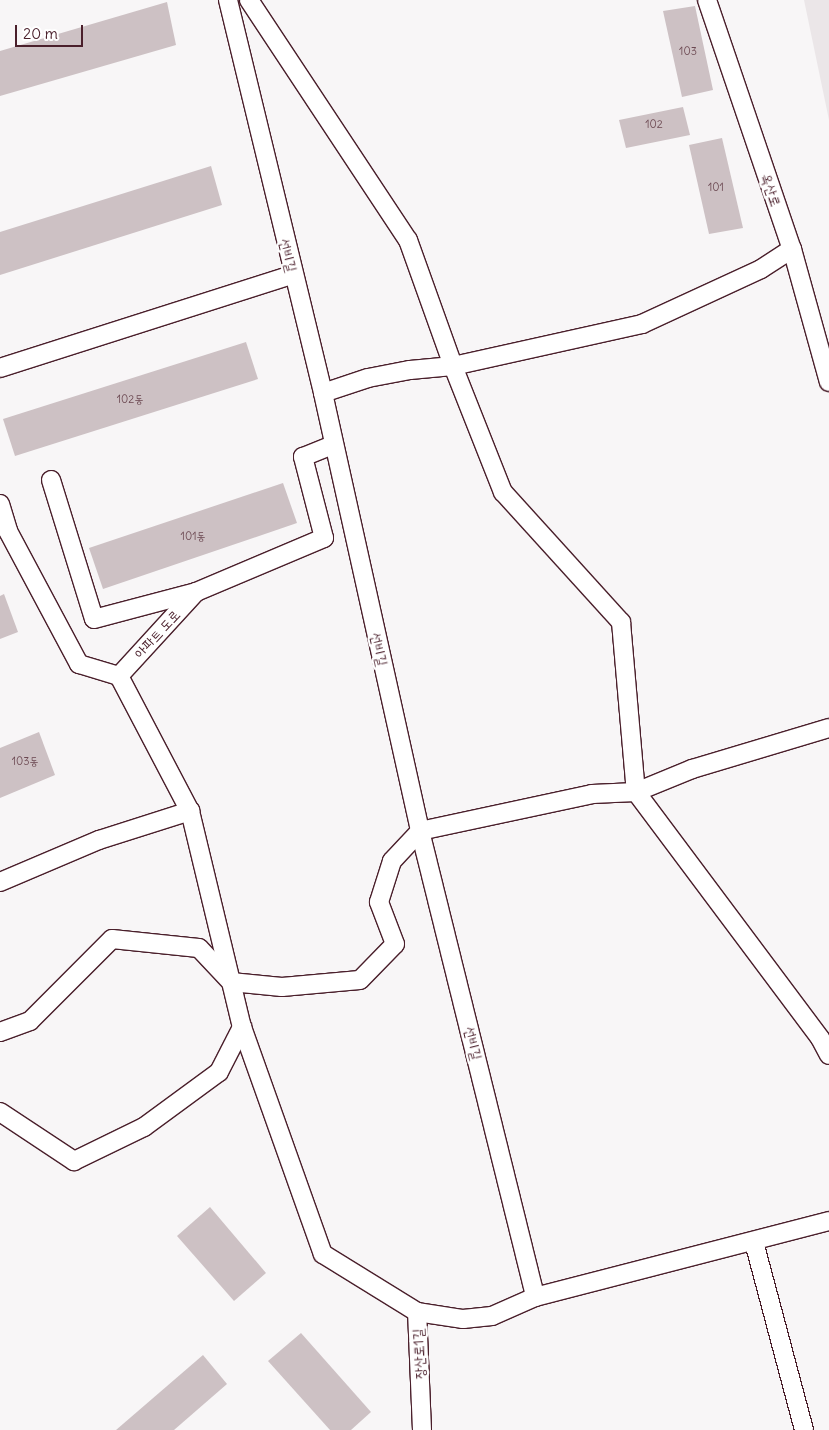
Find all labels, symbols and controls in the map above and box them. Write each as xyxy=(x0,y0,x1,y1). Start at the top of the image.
scale bar xyxy=(18,15,85,47)
text: 20 m xyxy=(23,24,58,43)
house number: 103 xyxy=(679,44,697,58)
house number: 102 xyxy=(645,117,663,131)
street label: 옥산로 xyxy=(758,171,784,209)
house number: 101 xyxy=(708,180,724,194)
street label: 선비길 xyxy=(276,237,300,273)
house number: 102동 xyxy=(117,392,143,406)
house number: 101동 xyxy=(181,529,205,543)
street label: 아파트 도로 xyxy=(131,606,183,662)
street label: 선비길 xyxy=(367,631,391,667)
house number: 103동 xyxy=(12,754,38,768)
street label: 선비길 xyxy=(461,1025,485,1061)
street label: 장산로1길 xyxy=(409,1328,429,1380)

